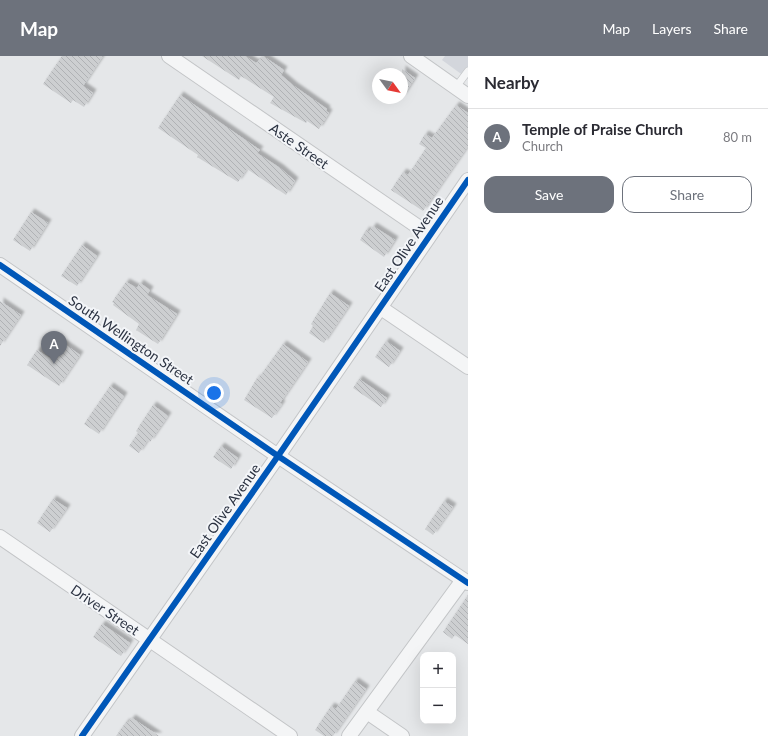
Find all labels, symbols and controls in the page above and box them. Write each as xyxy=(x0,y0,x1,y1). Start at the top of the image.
text: Map xyxy=(20,17,58,40)
text: Map xyxy=(602,20,630,37)
text: Layers xyxy=(652,20,692,37)
text: Share xyxy=(714,20,748,37)
north arrow xyxy=(372,68,408,104)
text: Nearby xyxy=(484,72,539,93)
street label: Aste Street xyxy=(266,119,332,172)
text: Temple of Praise Church xyxy=(522,120,683,138)
text: A xyxy=(492,129,502,145)
text: 80 m xyxy=(723,129,752,145)
text: Church xyxy=(522,138,563,154)
button: Save xyxy=(484,176,614,213)
button: Share xyxy=(622,176,752,213)
street label: East Olive Avenue xyxy=(370,193,447,295)
street label: South Wellington Street xyxy=(66,291,197,388)
pin: A xyxy=(41,331,67,364)
your location xyxy=(204,383,224,403)
street label: East Olive Avenue xyxy=(186,460,263,561)
street label: Driver Street xyxy=(68,581,143,639)
map controls xyxy=(420,652,456,724)
button: + xyxy=(420,652,456,688)
button: − xyxy=(420,688,456,724)

